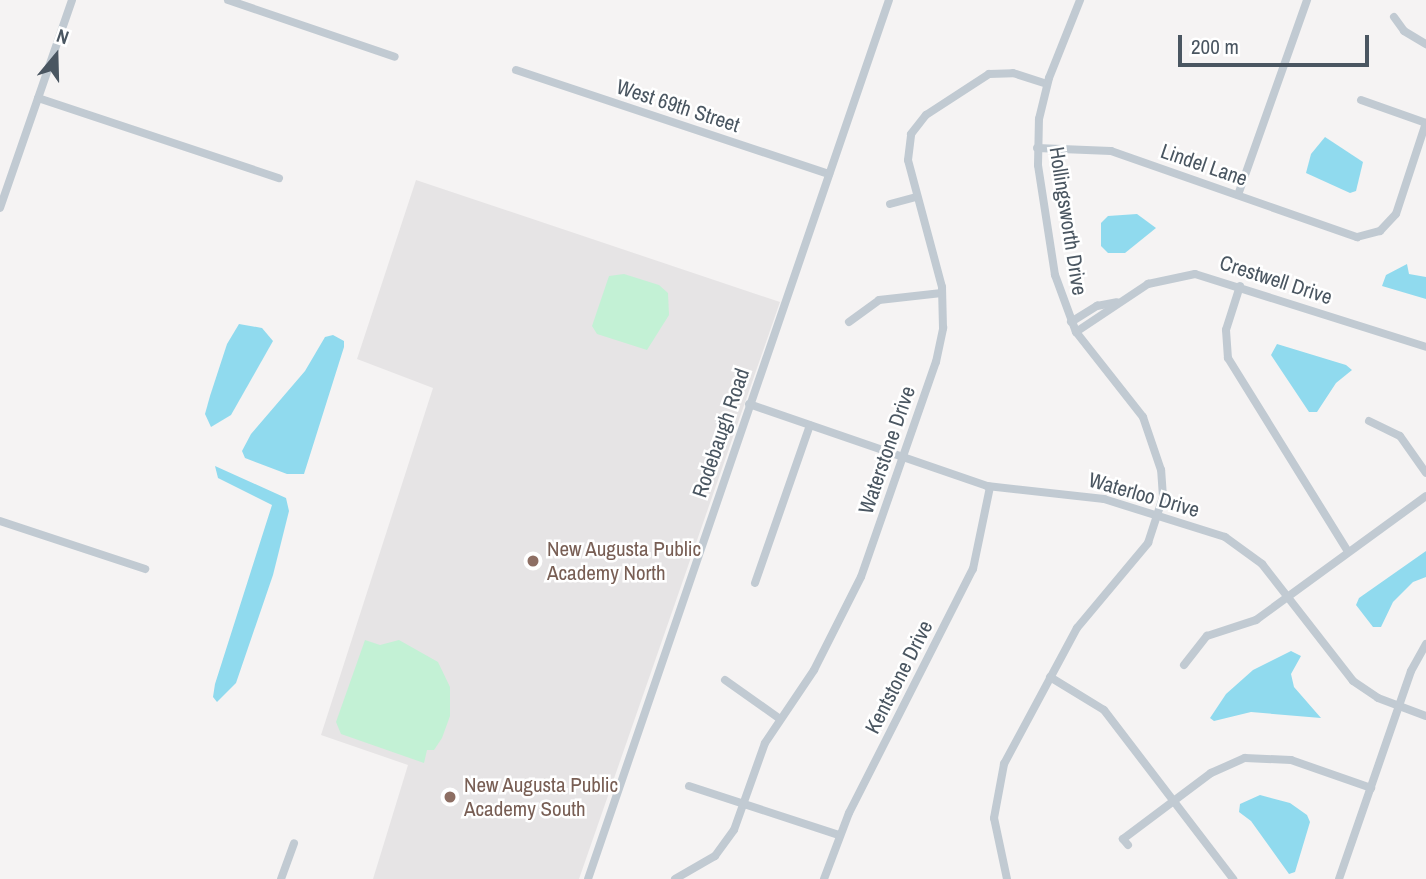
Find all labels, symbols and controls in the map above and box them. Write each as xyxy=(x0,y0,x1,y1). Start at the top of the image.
north arrow xyxy=(21,21,91,91)
scale bar xyxy=(1181,21,1372,65)
text: N xyxy=(53,22,72,50)
text: 200 m xyxy=(1191,32,1239,61)
street label: West 69th Street xyxy=(613,74,743,138)
street label: Lindel Lane xyxy=(1157,138,1251,192)
street label: Hollingsworth Drive xyxy=(1044,145,1092,297)
street label: Crestwell Drive xyxy=(1217,250,1335,310)
street label: Rodebaugh Road xyxy=(687,365,755,501)
street label: Waterstone Drive xyxy=(853,383,921,517)
street label: Waterloo Drive xyxy=(1086,467,1202,523)
place label: New Augusta Public Academy North xyxy=(547,536,702,586)
marker: New Augusta Public Academy North xyxy=(525,553,541,569)
street label: Kentstone Drive xyxy=(860,616,938,738)
place label: New Augusta Public Academy South xyxy=(464,772,619,822)
marker: New Augusta Public Academy South xyxy=(442,789,458,805)

